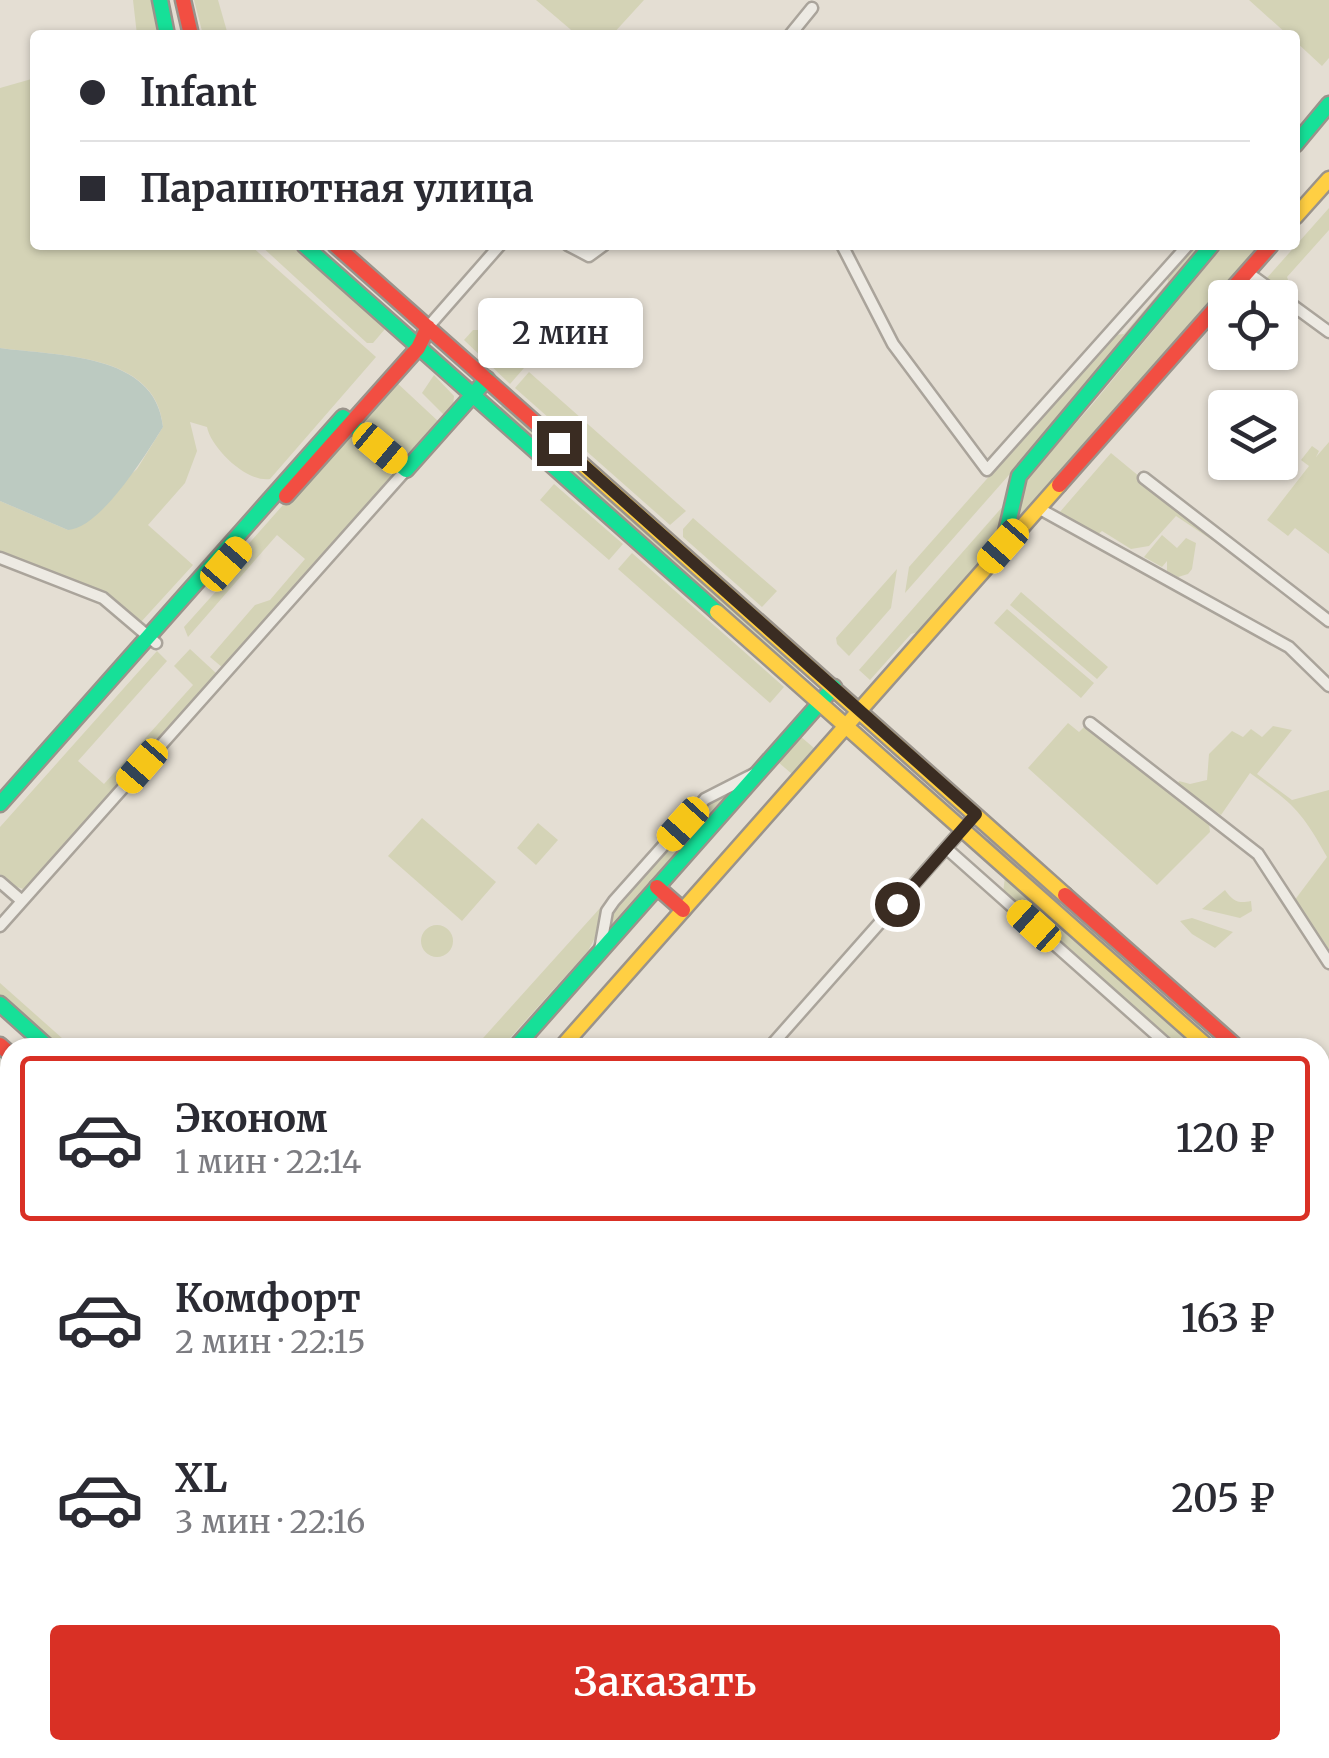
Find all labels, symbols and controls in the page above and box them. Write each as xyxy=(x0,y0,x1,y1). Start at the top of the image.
text: Infant xyxy=(140,69,257,116)
text: Парашютная улица xyxy=(140,165,534,212)
map controls xyxy=(1208,280,1298,480)
button: locate xyxy=(1208,280,1298,370)
callout: 2 мин xyxy=(476,298,642,368)
text: 2 мин xyxy=(512,313,609,353)
button: layers xyxy=(1208,390,1298,480)
car xyxy=(347,417,413,479)
route end xyxy=(537,421,582,466)
car xyxy=(972,514,1034,578)
car xyxy=(195,532,257,596)
car xyxy=(111,734,173,798)
car xyxy=(652,792,714,856)
route start xyxy=(875,882,920,927)
car xyxy=(1002,895,1066,957)
icon: car xyxy=(55,1094,145,1184)
text: Эконом xyxy=(175,1095,328,1142)
text: 120 ₽ xyxy=(1176,1115,1275,1162)
text: 1 мин · 22:14 xyxy=(175,1142,361,1182)
icon: car xyxy=(55,1274,145,1364)
text: Комфорт xyxy=(175,1275,361,1322)
text: 163 ₽ xyxy=(1181,1295,1275,1342)
text: 2 мин · 22:15 xyxy=(175,1322,366,1362)
icon: car xyxy=(55,1454,145,1544)
text: XL xyxy=(175,1455,227,1502)
text: 205 ₽ xyxy=(1171,1475,1275,1522)
text: 3 мин · 22:16 xyxy=(175,1502,365,1542)
button: Заказать xyxy=(50,1625,1280,1740)

